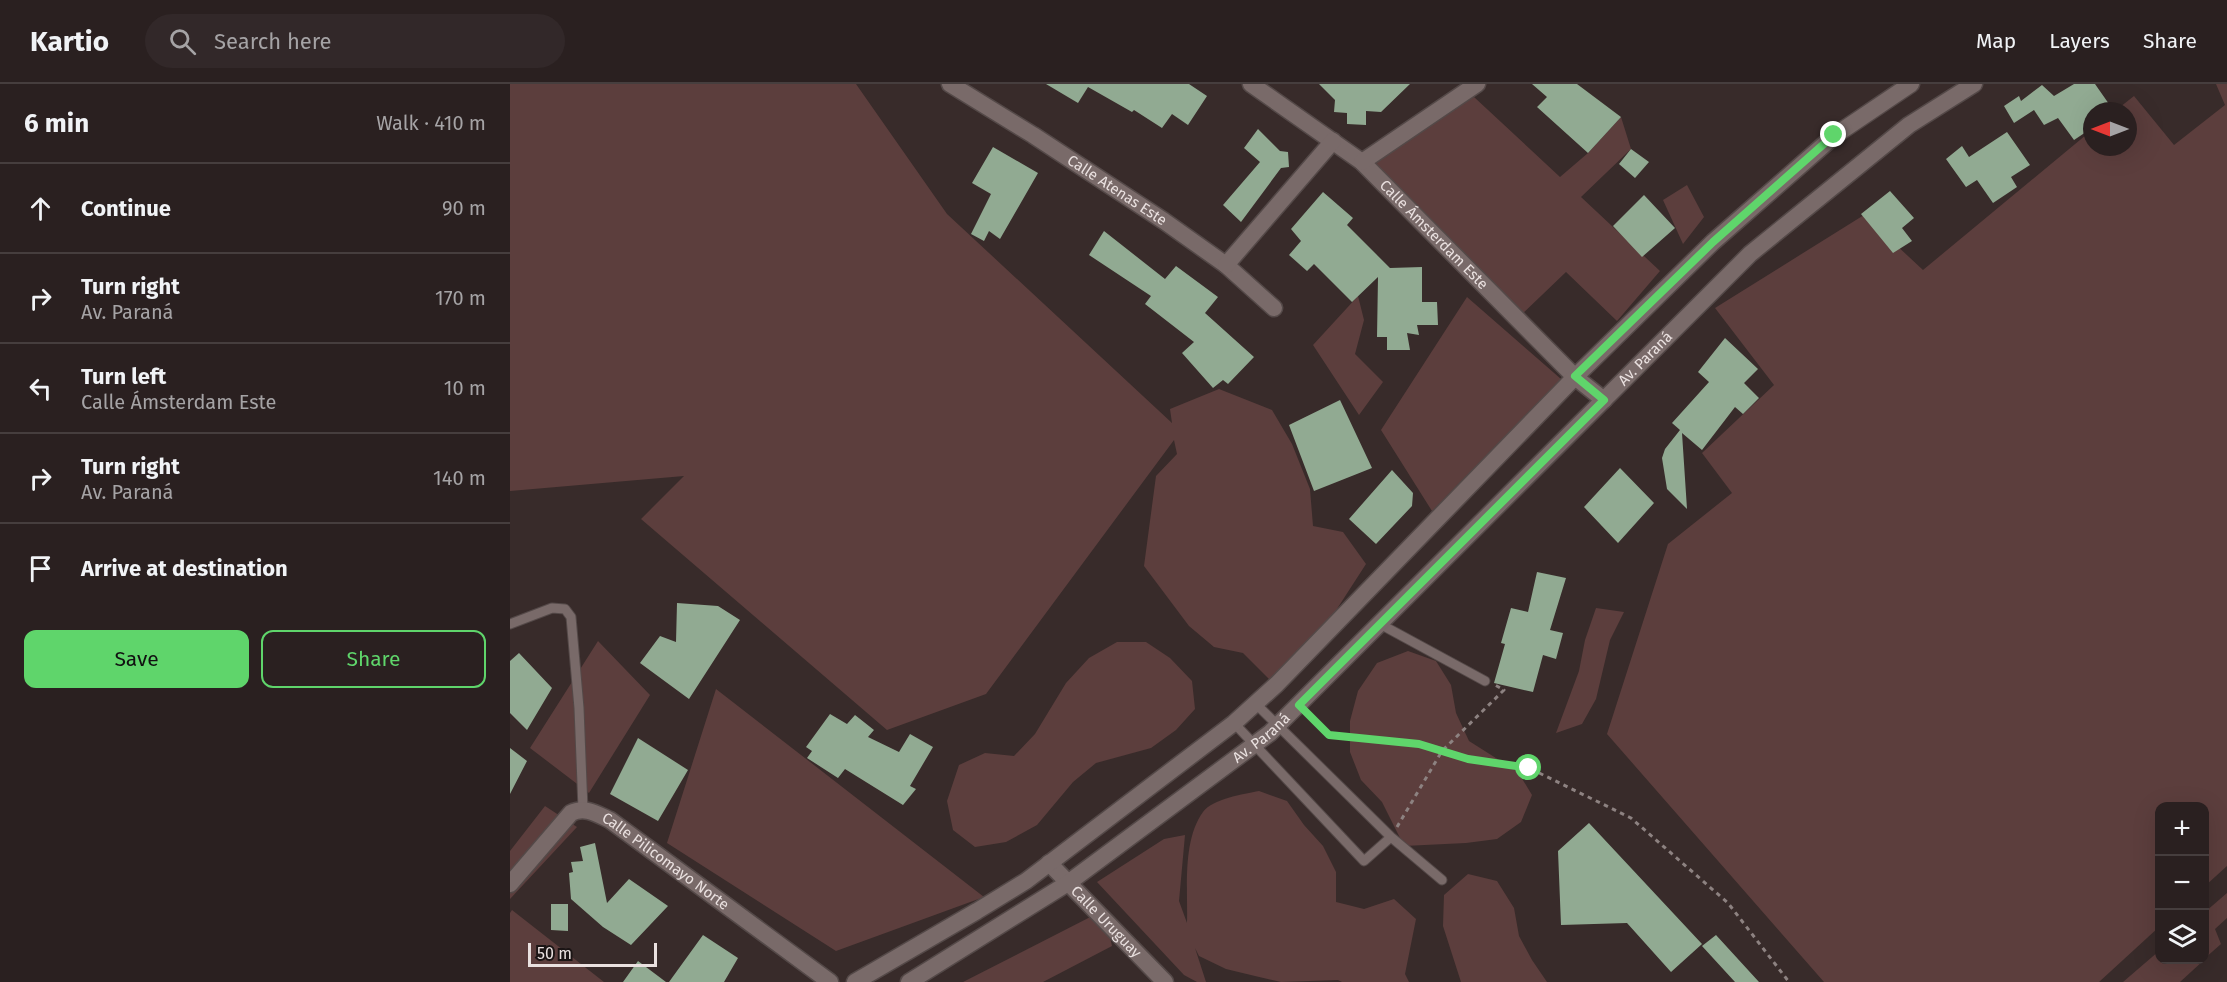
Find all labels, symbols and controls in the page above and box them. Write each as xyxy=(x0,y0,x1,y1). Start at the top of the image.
search box xyxy=(145,14,565,68)
text: Kartio xyxy=(30,25,109,58)
icon: search xyxy=(166,25,199,58)
text: Search here xyxy=(214,28,332,55)
text: Map xyxy=(1976,28,2016,54)
text: Layers xyxy=(2049,28,2110,54)
text: Share xyxy=(2143,28,2197,54)
north arrow xyxy=(2083,102,2137,156)
text: 6 min xyxy=(24,108,89,139)
text: Walk · 410 m xyxy=(376,111,486,135)
route end xyxy=(1820,121,1846,147)
street label: Calle Atenas Este xyxy=(1064,151,1170,229)
street label: Calle Ámsterdam Este xyxy=(1376,176,1492,293)
icon: ahead xyxy=(24,192,57,225)
text: Continue xyxy=(81,195,171,222)
text: 90 m xyxy=(442,196,486,220)
text: Turn right xyxy=(81,273,180,300)
icon: right xyxy=(24,282,57,315)
text: 170 m xyxy=(435,286,486,310)
text: Av. Paraná xyxy=(81,300,174,324)
street label: Av. Paraná xyxy=(1614,328,1676,389)
text: Turn left xyxy=(81,363,166,390)
icon: left xyxy=(24,372,57,405)
text: 10 m xyxy=(444,376,486,400)
text: Calle Ámsterdam Este xyxy=(81,390,276,414)
text: Turn right xyxy=(81,453,180,480)
icon: right xyxy=(24,462,57,495)
text: 140 m xyxy=(433,466,486,490)
text: Av. Paraná xyxy=(81,480,174,504)
icon: arrive xyxy=(24,552,57,585)
text: Arrive at destination xyxy=(81,555,288,582)
button: Save xyxy=(24,630,249,688)
button: Share xyxy=(261,630,486,688)
street label: Av. Paraná xyxy=(1229,709,1294,767)
route start xyxy=(1515,754,1541,780)
map controls xyxy=(2155,802,2209,964)
button: + xyxy=(2155,802,2209,856)
street label: Calle Pilicomayo Norte xyxy=(599,809,733,914)
button: − xyxy=(2155,856,2209,910)
street label: Calle Uruguay xyxy=(1067,882,1146,962)
button: layers xyxy=(2155,910,2209,964)
scale bar xyxy=(528,940,657,968)
text: 50 m xyxy=(537,944,572,963)

